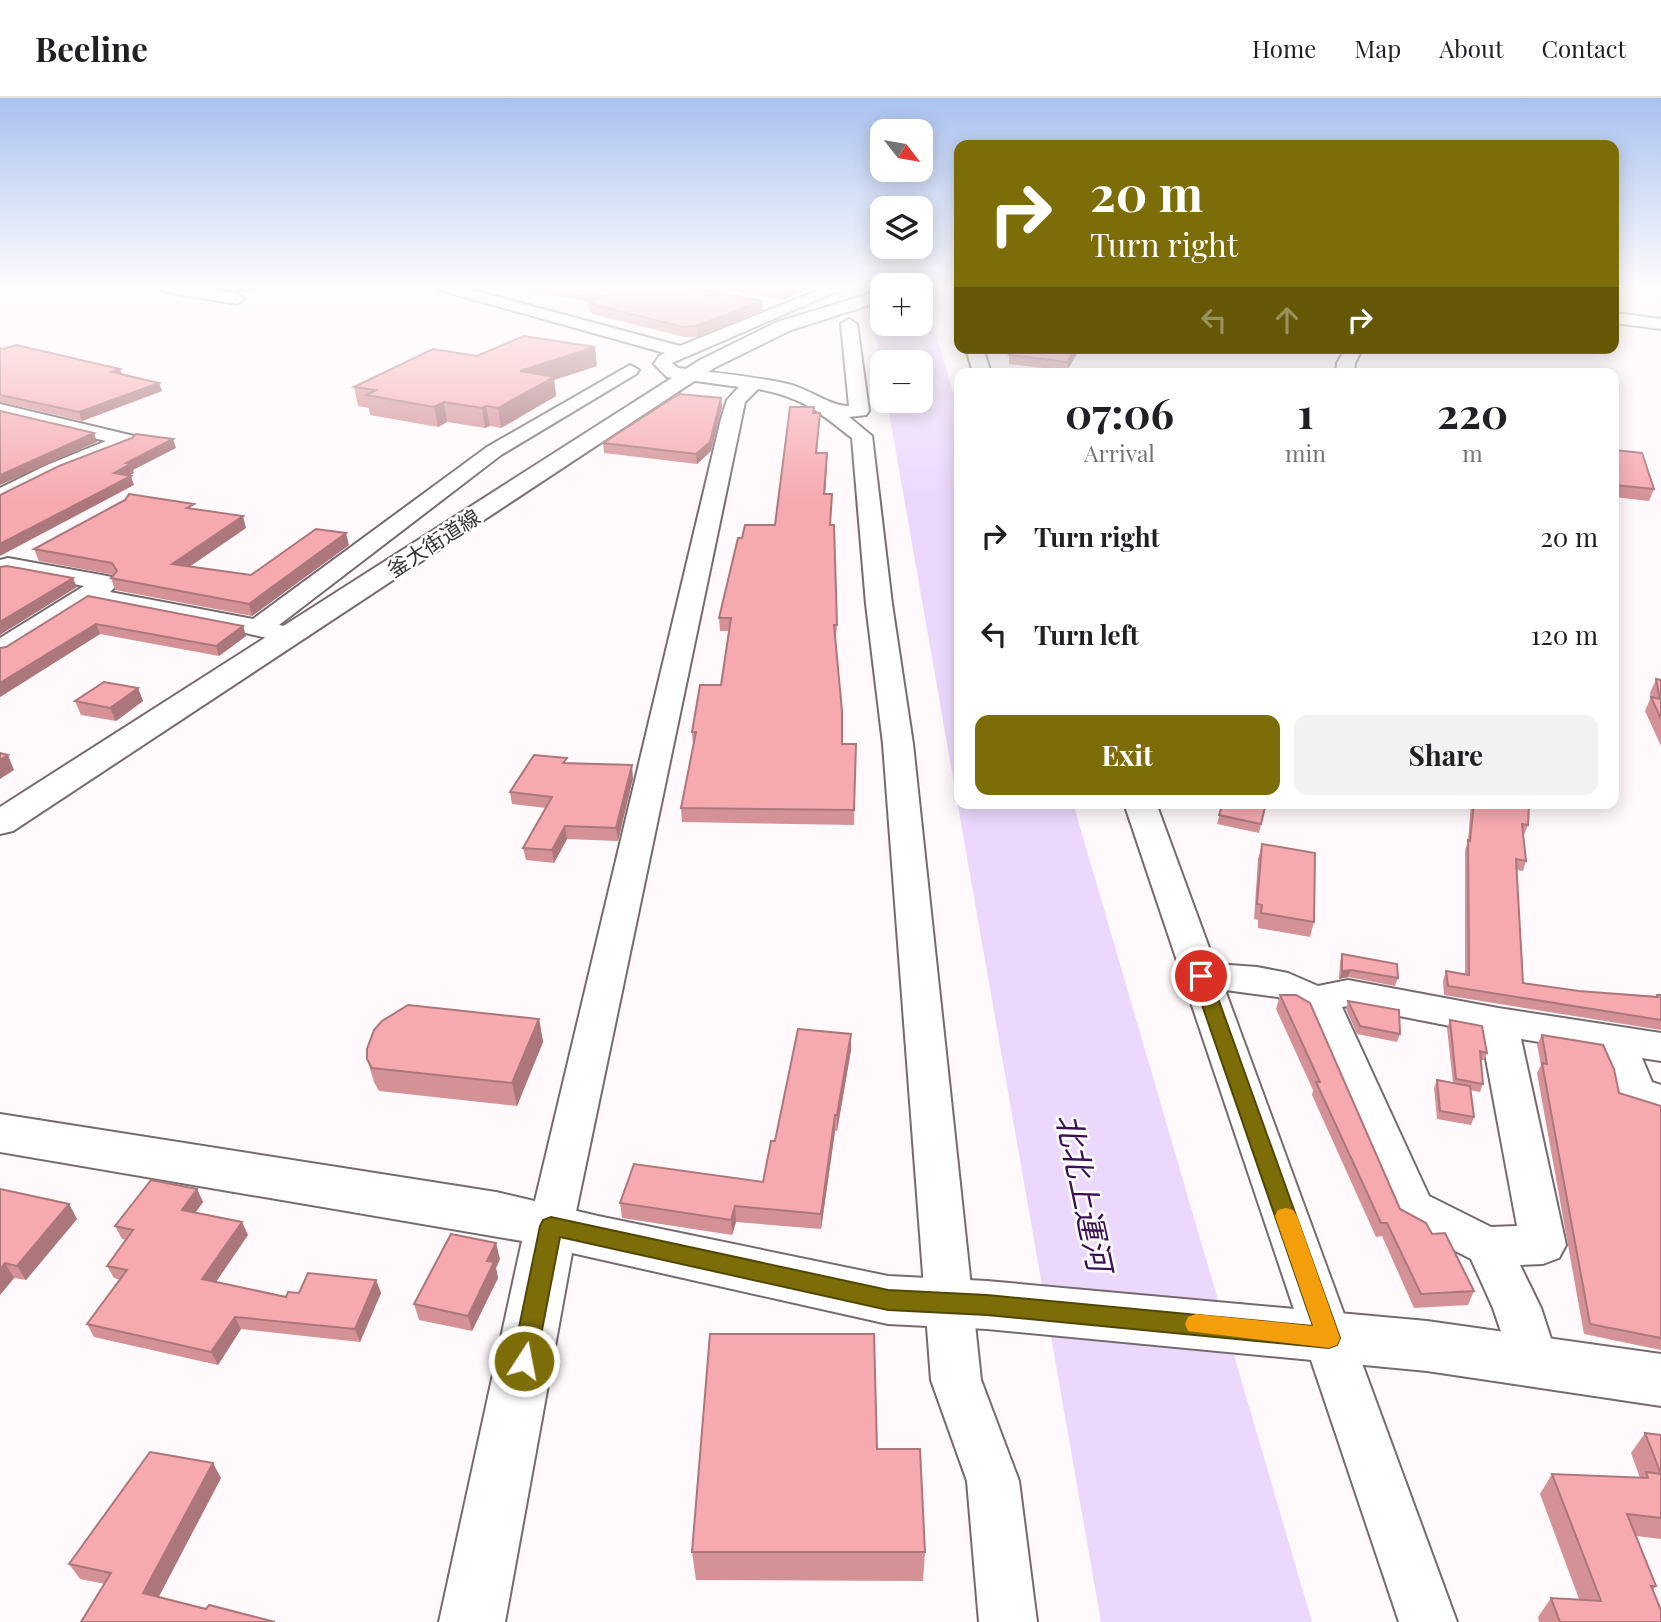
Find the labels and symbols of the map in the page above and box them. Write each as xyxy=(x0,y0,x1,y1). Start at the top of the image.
north arrow xyxy=(870,119,933,182)
street label: 釜大街道線 xyxy=(381,502,485,582)
pin xyxy=(1171,946,1231,1006)
water label: 北北上運河 xyxy=(1048,1109,1125,1281)
position arrow xyxy=(487,1324,561,1398)

